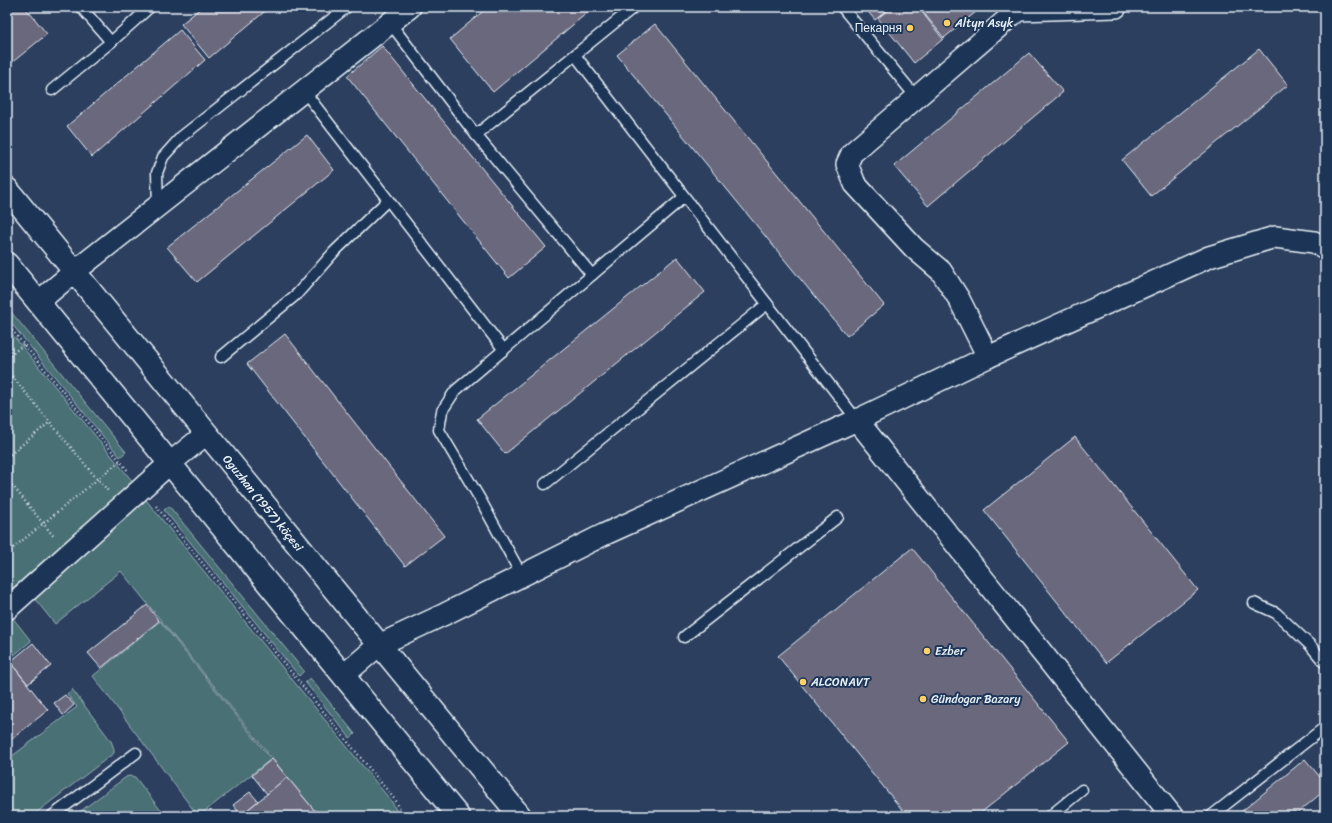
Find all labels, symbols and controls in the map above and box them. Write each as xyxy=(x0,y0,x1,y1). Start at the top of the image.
place label: Altyn Asyk xyxy=(954,12,1014,34)
place label: Пекарня xyxy=(855,17,902,39)
marker: Altyn Asyk xyxy=(942,18,952,28)
marker: Пекарня xyxy=(905,23,915,33)
street label: Oguzhan (1957) köçesi xyxy=(217,450,310,557)
place label: Ezber xyxy=(935,640,966,662)
marker: Ezber xyxy=(922,646,932,656)
place label: ALCONAVT xyxy=(810,671,870,693)
marker: ALCONAVT xyxy=(798,677,808,687)
place label: Gündogar Bazary xyxy=(931,688,1021,710)
marker: Gündogar Bazary xyxy=(918,694,928,704)

